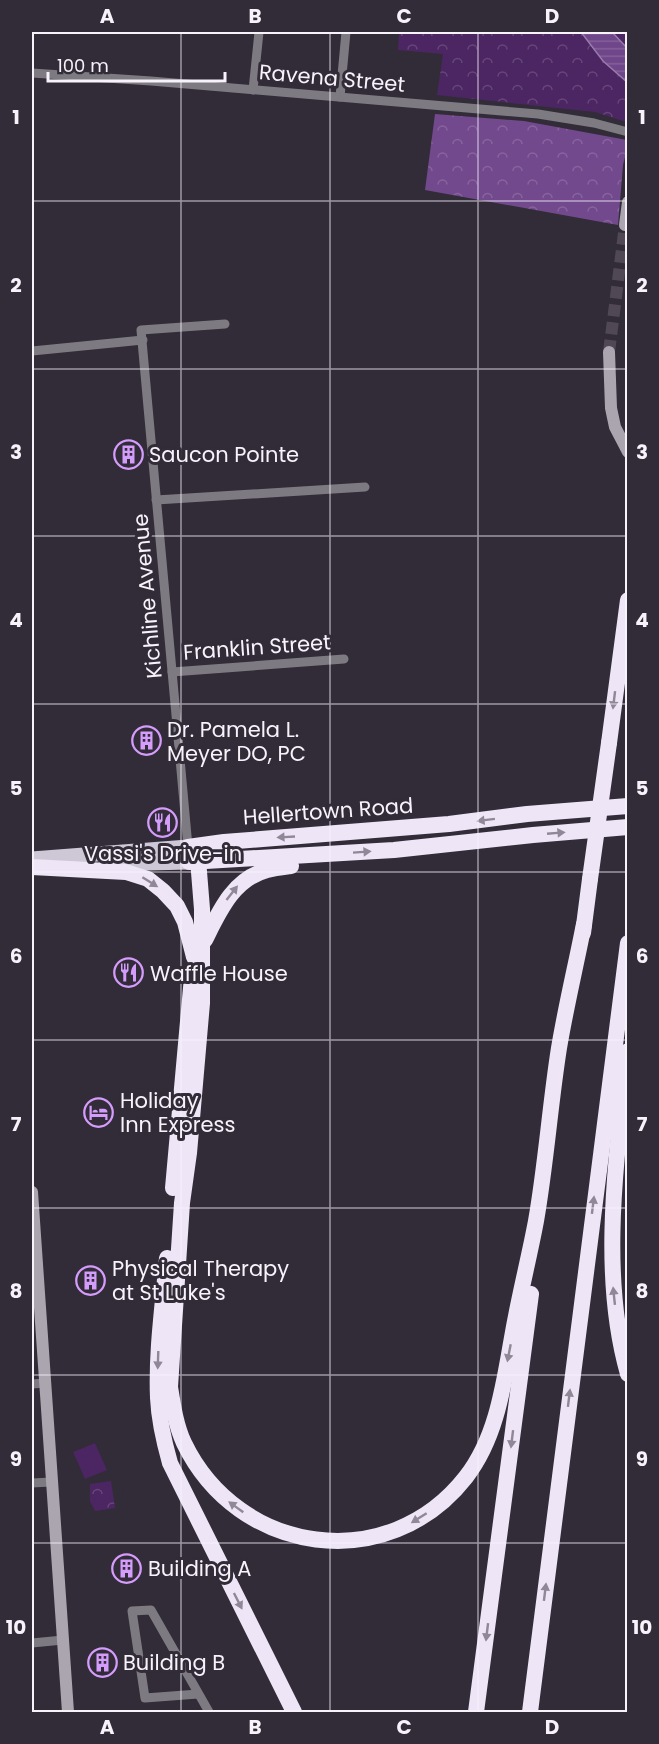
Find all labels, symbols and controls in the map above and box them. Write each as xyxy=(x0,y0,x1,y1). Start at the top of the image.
text: A xyxy=(100,2,115,30)
text: B xyxy=(248,2,262,30)
text: C xyxy=(396,2,412,30)
text: D xyxy=(545,2,559,30)
scale bar xyxy=(48,45,225,83)
text: 100 m xyxy=(57,53,109,78)
street label: Ravena Street xyxy=(258,57,406,99)
text: 1 xyxy=(12,103,20,131)
text: 1 xyxy=(638,103,646,131)
text: 2 xyxy=(10,271,22,299)
text: 2 xyxy=(636,271,648,299)
text: 3 xyxy=(10,438,22,466)
building icon: Saucon Pointe xyxy=(112,438,144,470)
text: 3 xyxy=(636,438,648,466)
place label: Saucon Pointe xyxy=(149,440,299,469)
street label: Kichline Avenue xyxy=(125,512,169,680)
text: 4 xyxy=(9,606,23,634)
text: 4 xyxy=(635,606,649,634)
street label: Franklin Street xyxy=(182,627,332,667)
one-way arrow xyxy=(610,690,619,709)
place label: Dr. Pamela L. Meyer DO, PC xyxy=(167,715,306,768)
building icon: Dr. Pamela L. Meyer DO, PC xyxy=(130,725,162,757)
text: 5 xyxy=(10,774,23,802)
text: 5 xyxy=(636,774,649,802)
street label: Hellertown Road xyxy=(242,791,414,831)
restaurant icon: Vassi's Drive-in xyxy=(147,806,179,838)
one-way arrow xyxy=(476,815,495,824)
one-way arrow xyxy=(546,828,565,838)
one-way arrow xyxy=(276,833,295,842)
place label: Vassi's Drive-in xyxy=(84,839,242,868)
one-way arrow xyxy=(352,848,371,857)
one-way arrow xyxy=(142,877,159,888)
one-way arrow xyxy=(226,886,238,901)
text: 6 xyxy=(10,942,22,970)
text: 6 xyxy=(636,942,648,970)
restaurant icon: Waffle House xyxy=(113,957,145,989)
place label: Waffle House xyxy=(150,959,288,988)
place label: Holiday Inn Express xyxy=(120,1086,235,1139)
hotel icon: Holiday Inn Express xyxy=(83,1096,115,1128)
text: 7 xyxy=(11,1110,22,1138)
text: 7 xyxy=(637,1110,648,1138)
one-way arrow xyxy=(589,1195,598,1214)
place label: Physical Therapy at St Luke's xyxy=(112,1254,289,1307)
building icon: Physical Therapy at St Luke's xyxy=(75,1264,107,1296)
text: 8 xyxy=(10,1277,22,1305)
text: 8 xyxy=(636,1277,648,1305)
one-way arrow xyxy=(609,1286,619,1305)
one-way arrow xyxy=(503,1344,513,1363)
one-way arrow xyxy=(154,1350,163,1369)
one-way arrow xyxy=(565,1389,574,1408)
one-way arrow xyxy=(507,1430,516,1449)
text: 9 xyxy=(10,1445,22,1473)
text: 9 xyxy=(636,1445,648,1473)
one-way arrow xyxy=(229,1502,244,1514)
one-way arrow xyxy=(411,1512,427,1523)
building icon: Building A xyxy=(111,1552,143,1584)
place label: Building A xyxy=(148,1554,251,1583)
one-way arrow xyxy=(541,1582,550,1601)
one-way arrow xyxy=(233,1592,242,1609)
text: 10 xyxy=(6,1613,26,1641)
text: 10 xyxy=(632,1613,652,1641)
one-way arrow xyxy=(482,1623,491,1642)
building icon: Building B xyxy=(86,1646,118,1678)
place label: Building B xyxy=(123,1648,225,1677)
text: A xyxy=(100,1713,115,1741)
text: B xyxy=(248,1713,262,1741)
text: C xyxy=(396,1713,412,1741)
text: D xyxy=(545,1713,559,1741)

